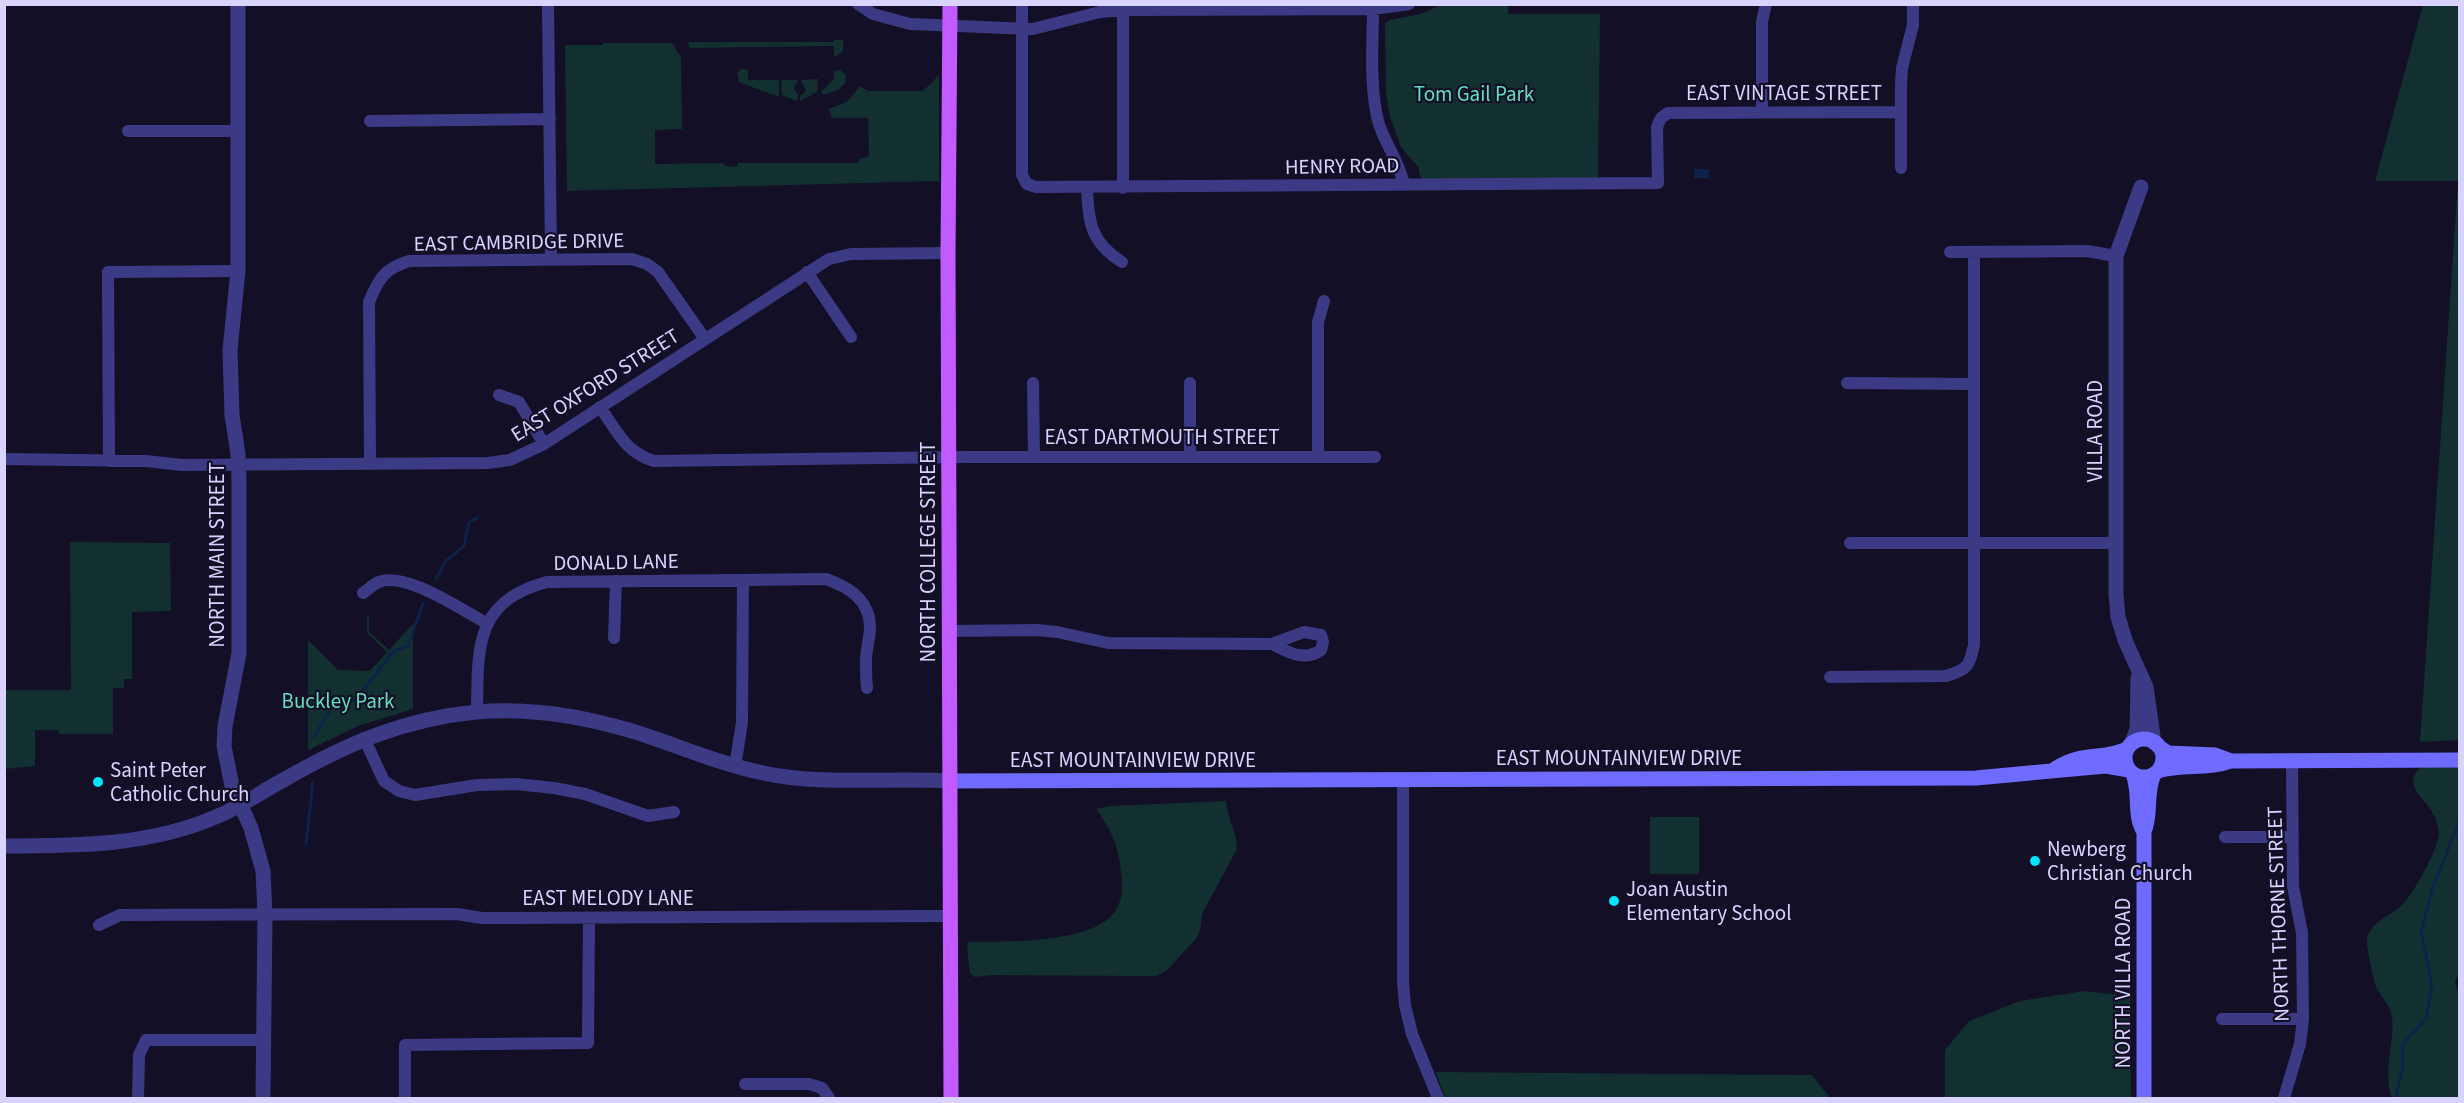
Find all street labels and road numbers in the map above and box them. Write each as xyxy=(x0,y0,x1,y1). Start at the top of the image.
street label: EAST VINTAGE STREET xyxy=(1686,78,1882,108)
street label: HENRY ROAD xyxy=(1285,150,1399,182)
street label: EAST CAMBRIDGE DRIVE xyxy=(413,225,625,259)
street label: EAST OXFORD STREET xyxy=(505,321,685,449)
street label: VILLA ROAD xyxy=(2080,380,2110,482)
street label: EAST DARTMOUTH STREET xyxy=(1044,422,1280,452)
street label: NORTH COLLEGE STREET xyxy=(913,442,943,662)
street label: NORTH MAIN STREET xyxy=(202,462,232,648)
street label: DONALD LANE xyxy=(553,546,679,578)
street label: EAST MOUNTAINVIEW DRIVE xyxy=(1496,743,1742,773)
street label: EAST MOUNTAINVIEW DRIVE xyxy=(1010,745,1256,775)
street label: NORTH THORNE STREET xyxy=(2259,806,2297,1022)
street label: EAST MELODY LANE xyxy=(522,883,694,913)
street label: NORTH VILLA ROAD xyxy=(2108,898,2138,1068)

